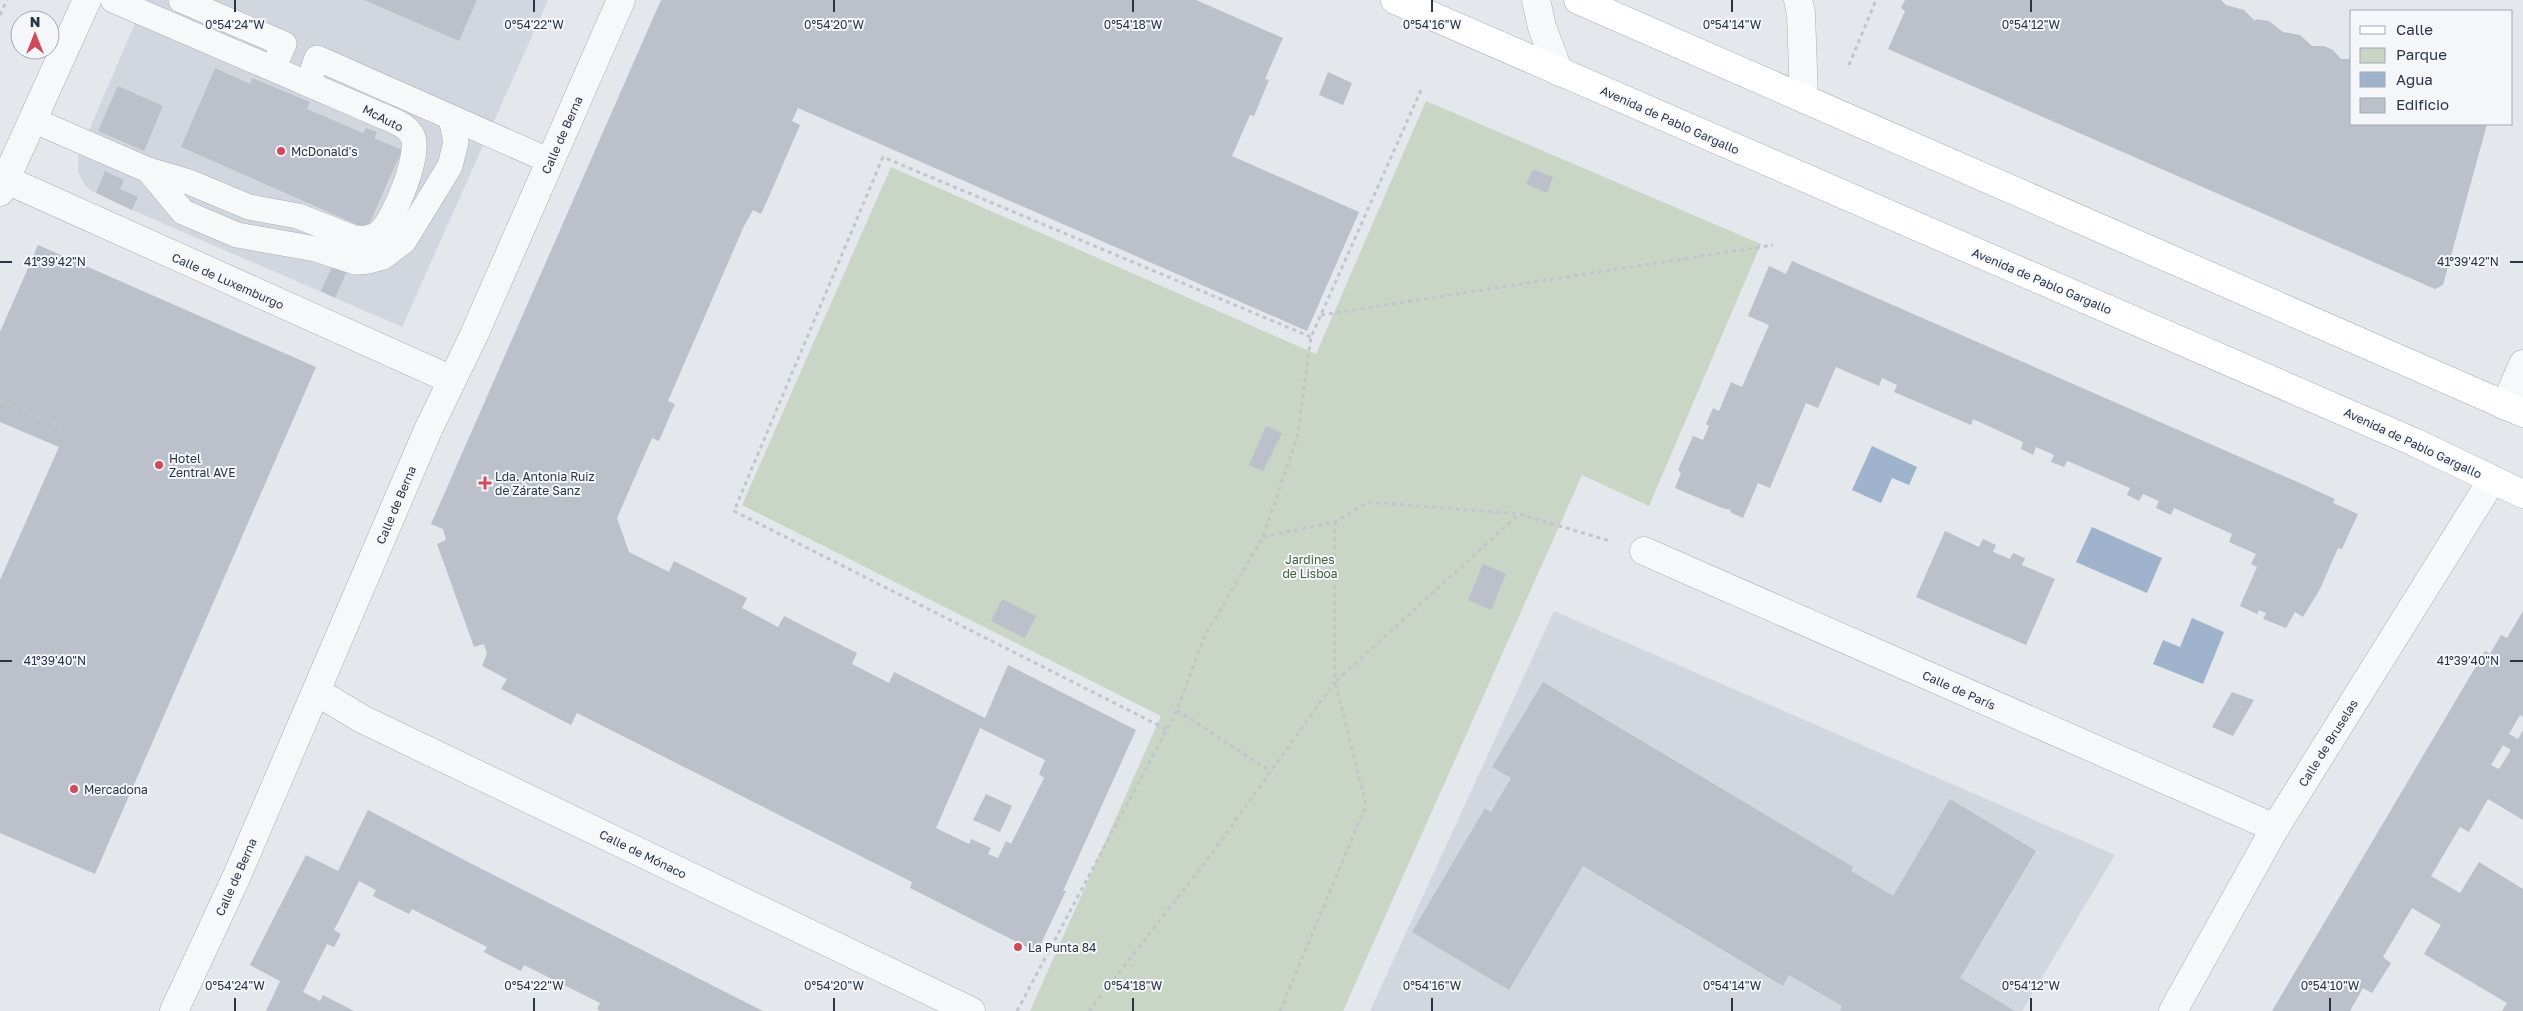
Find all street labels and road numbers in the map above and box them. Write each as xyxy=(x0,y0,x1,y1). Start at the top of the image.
street label: Avenida de Pablo Gargallo xyxy=(1598,83,1742,157)
street label: Calle de Berna xyxy=(538,94,586,176)
street label: McAuto xyxy=(360,101,406,135)
street label: Avenida de Pablo Gargallo xyxy=(1970,245,2114,317)
street label: Calle de Luxemburgo xyxy=(170,249,286,313)
street label: Avenida de Pablo Gargallo xyxy=(2342,404,2484,482)
street label: Calle de Berna xyxy=(373,464,419,546)
street label: Calle de París xyxy=(1920,667,1998,713)
street label: Calle de Bruselas xyxy=(2295,697,2361,789)
street label: Calle de Mónaco xyxy=(597,826,689,882)
street label: Calle de Berna xyxy=(212,836,260,918)

